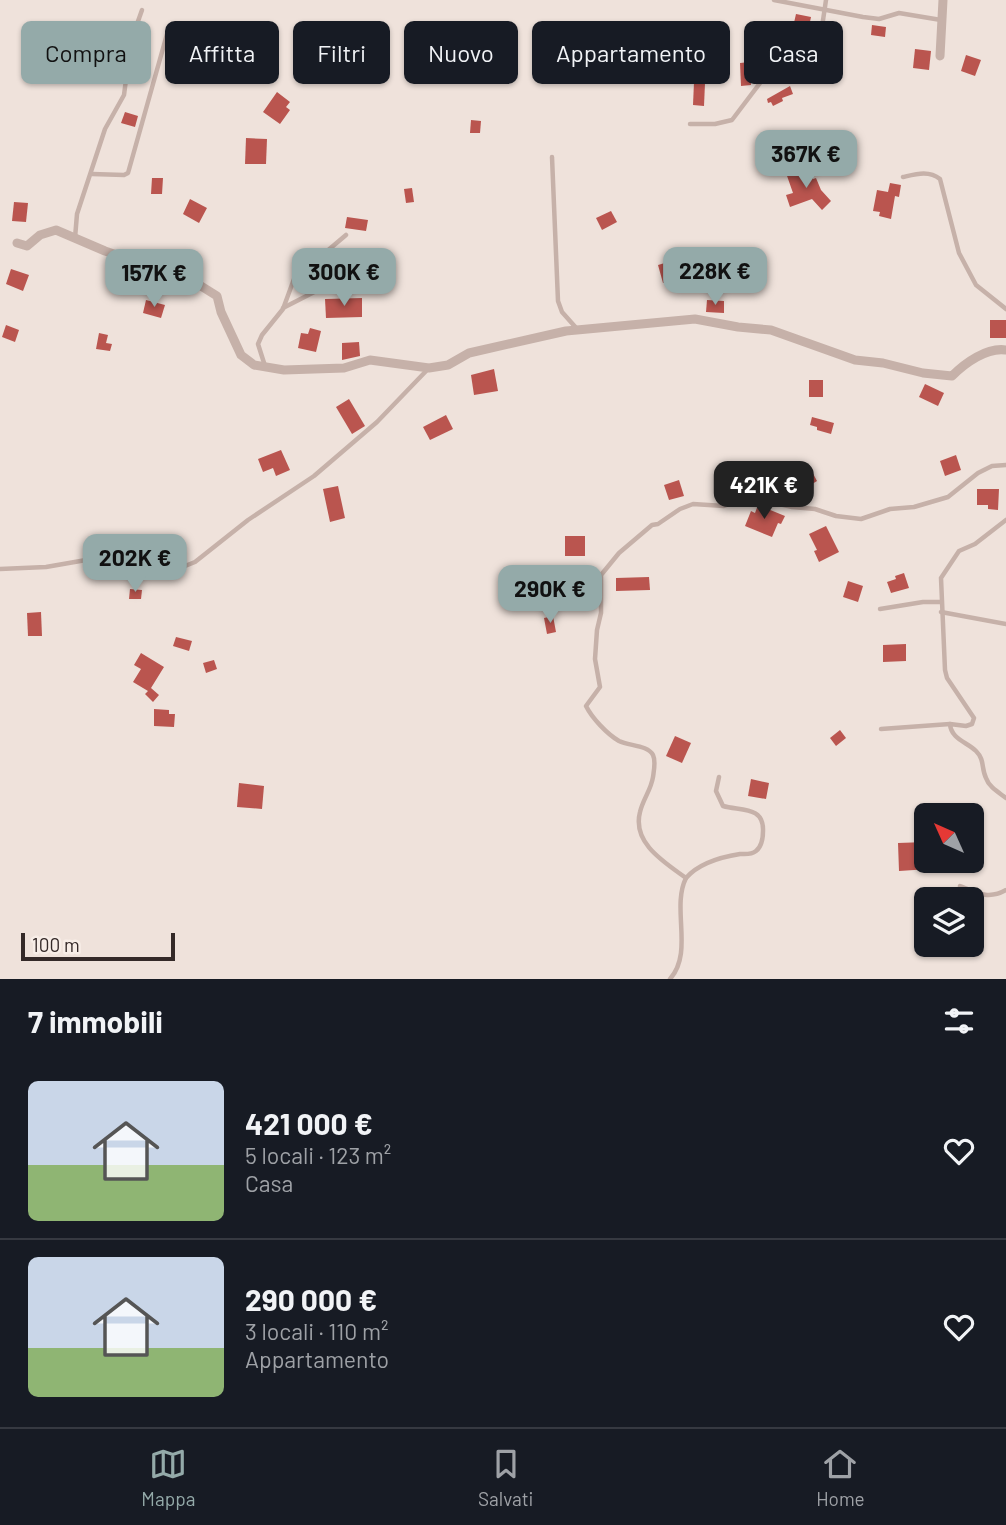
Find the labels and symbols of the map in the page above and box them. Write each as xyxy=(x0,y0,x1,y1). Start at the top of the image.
pin: 367K € xyxy=(749,130,863,190)
pin: 228K € xyxy=(658,247,772,307)
pin: 300K € xyxy=(287,248,401,308)
pin: 157K € xyxy=(97,250,211,309)
pin: 421K € xyxy=(707,462,821,521)
pin: 202K € xyxy=(78,534,192,594)
pin: 290K € xyxy=(493,566,607,625)
north arrow xyxy=(914,803,984,873)
scale bar xyxy=(21,930,175,962)

